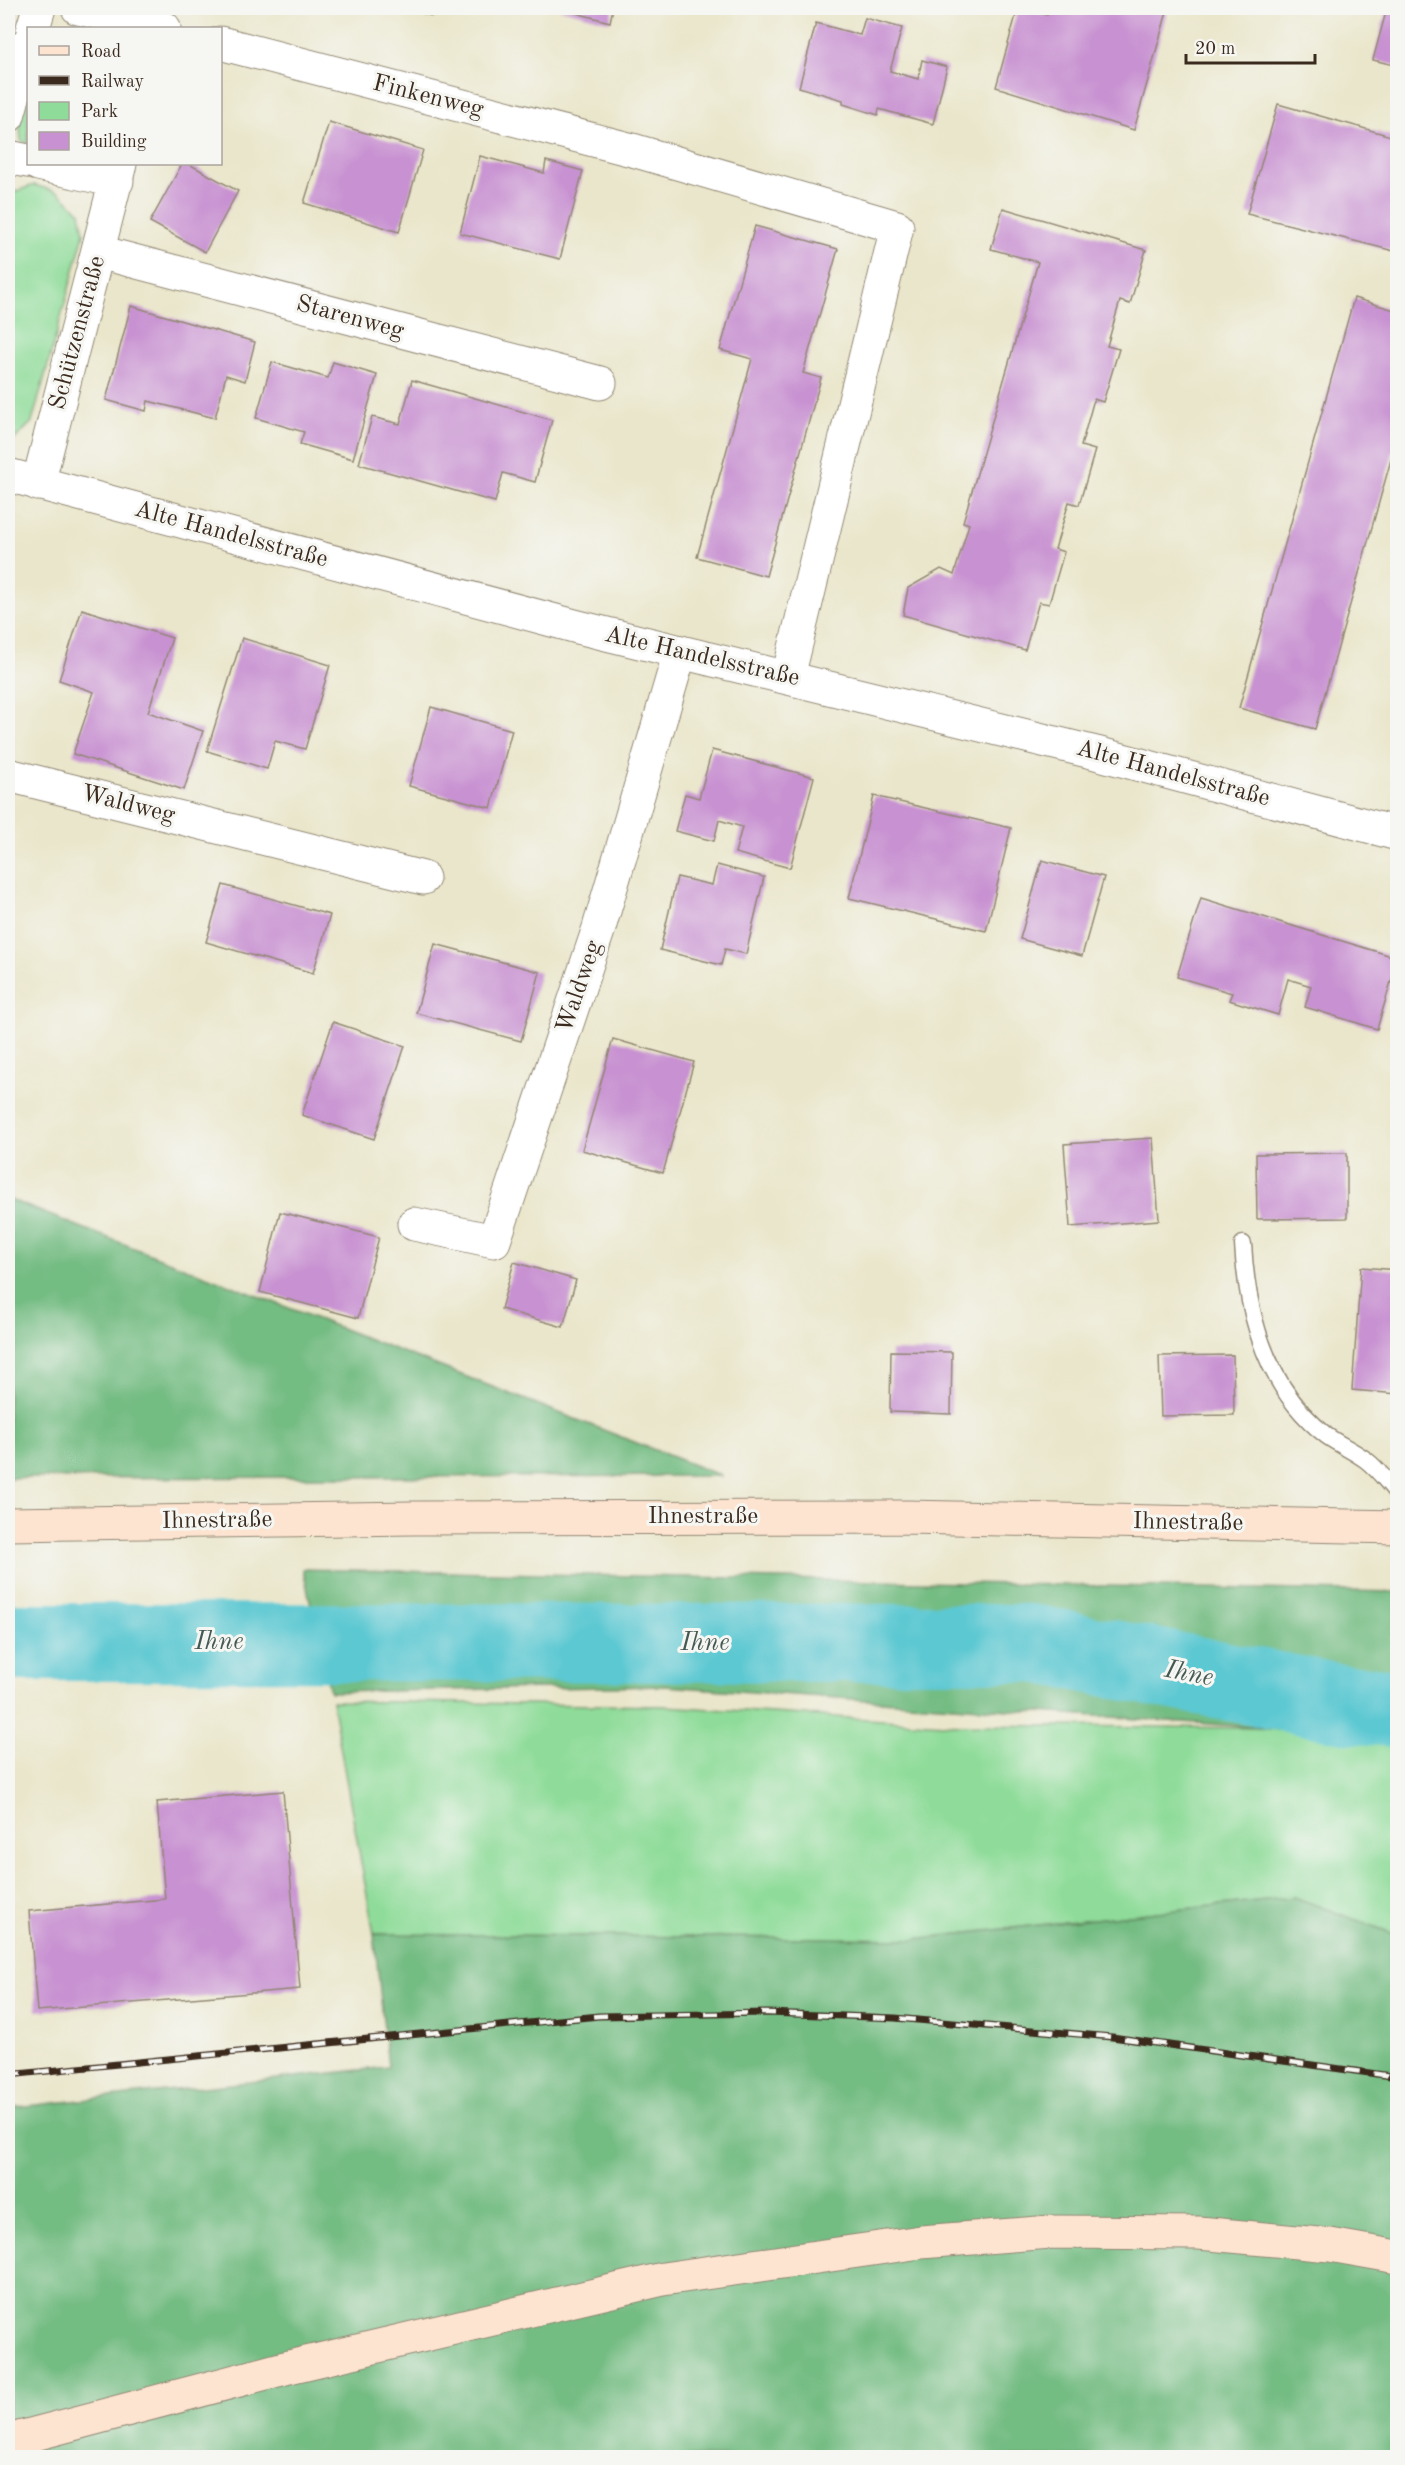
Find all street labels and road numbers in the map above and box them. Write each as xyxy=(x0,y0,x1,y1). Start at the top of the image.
street label: Finkenweg xyxy=(370,72,486,122)
street label: Schützenstraße xyxy=(46,253,110,413)
street label: Starenweg xyxy=(294,292,406,344)
street label: Alte Handelsstraße xyxy=(132,498,330,572)
street label: Alte Handelsstraße xyxy=(602,623,802,691)
street label: Alte Handelsstraße xyxy=(1074,737,1272,811)
street label: Waldweg xyxy=(78,782,178,828)
street label: Waldweg xyxy=(553,938,607,1036)
street label: Ihnestraße xyxy=(648,1505,758,1529)
street label: Ihnestraße xyxy=(161,1508,273,1534)
street label: Ihnestraße xyxy=(1132,1510,1244,1536)

